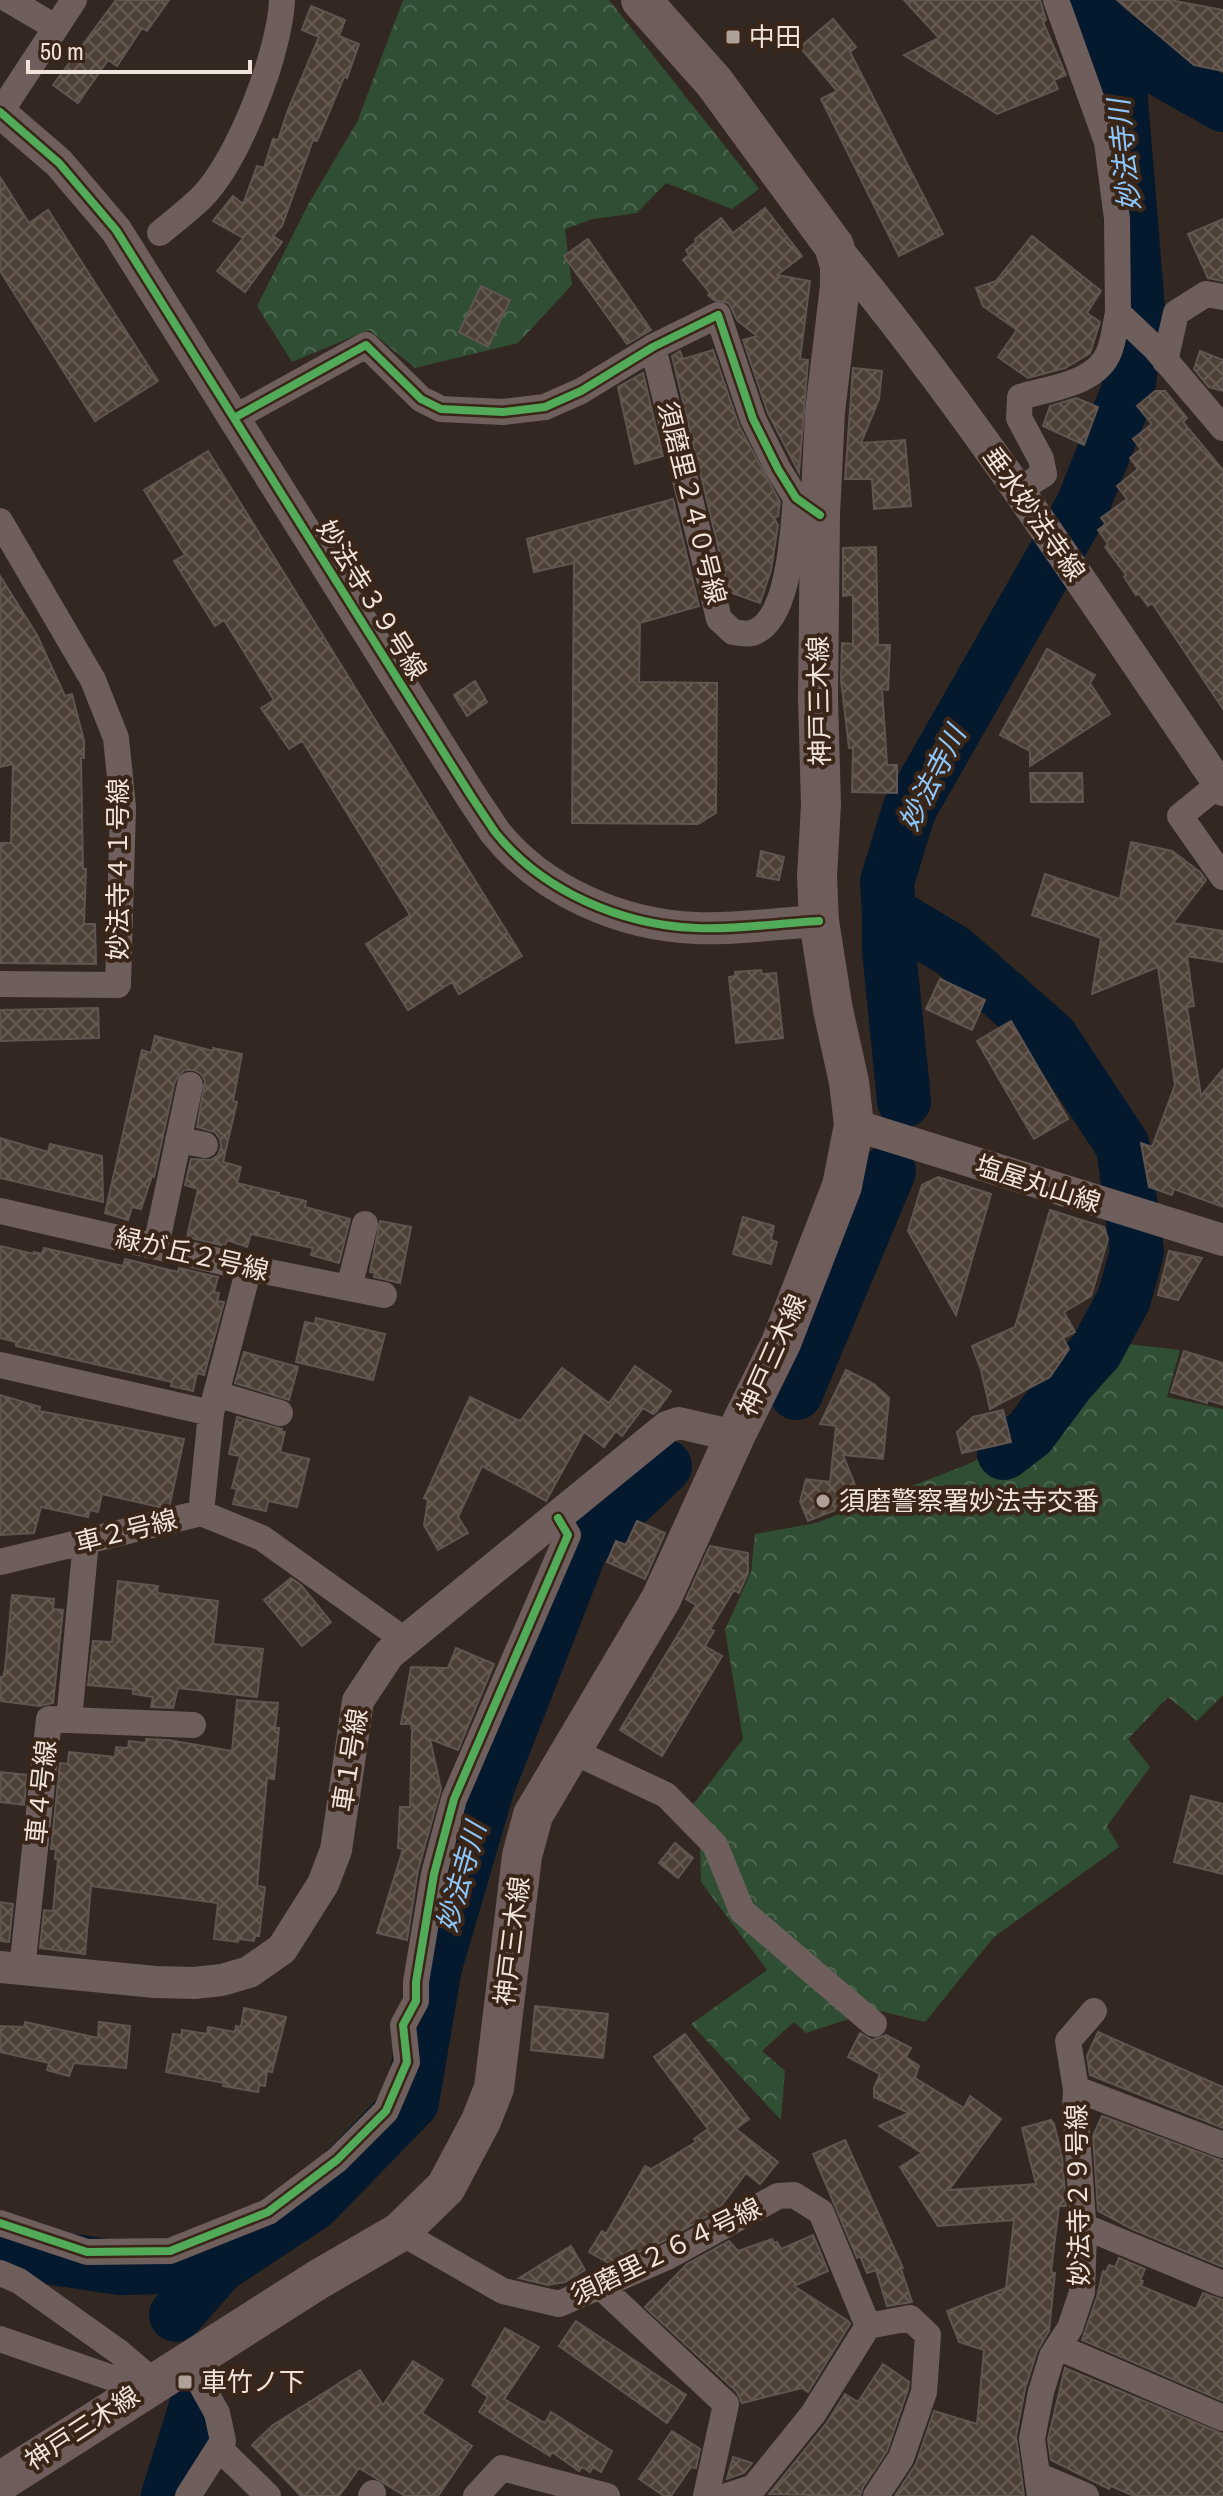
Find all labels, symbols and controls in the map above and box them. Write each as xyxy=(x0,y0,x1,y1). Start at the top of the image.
place label: 中田 xyxy=(749,19,801,54)
scale bar xyxy=(28,24,250,74)
marker: 中田 xyxy=(724,28,742,46)
text: 50 m xyxy=(40,35,84,67)
water label: 妙法寺川 xyxy=(1099,94,1149,213)
street label: 須磨里２４０号線 xyxy=(650,398,735,608)
street label: 垂水妙法寺線 xyxy=(975,440,1093,588)
street label: 妙法寺３９号線 xyxy=(309,513,435,686)
street label: 神戸三木線 xyxy=(800,636,837,766)
water label: 妙法寺川 xyxy=(890,717,976,837)
street label: 妙法寺４１号線 xyxy=(100,778,135,960)
street label: 塩屋丸山線 xyxy=(971,1147,1105,1220)
street label: 緑が丘２号線 xyxy=(112,1219,272,1288)
street label: 神戸三木線 xyxy=(729,1288,814,1421)
place label: 須磨警察署妙法寺交番 xyxy=(839,1483,1099,1518)
marker: 須磨警察署妙法寺交番 xyxy=(814,1492,832,1510)
street label: 車２号線 xyxy=(71,1501,181,1560)
street label: 車１号線 xyxy=(324,1706,375,1814)
street label: 車４号線 xyxy=(18,1738,63,1845)
water label: 妙法寺川 xyxy=(427,1815,496,1936)
street label: 神戸三木線 xyxy=(486,1874,537,2008)
street label: 妙法寺２９号線 xyxy=(1058,2104,1097,2286)
street label: 須磨里２６４号線 xyxy=(565,2189,767,2312)
place label: 車竹ノ下 xyxy=(201,2364,305,2399)
marker: 車竹ノ下 xyxy=(176,2373,194,2391)
street label: 神戸三木線 xyxy=(18,2377,146,2478)

